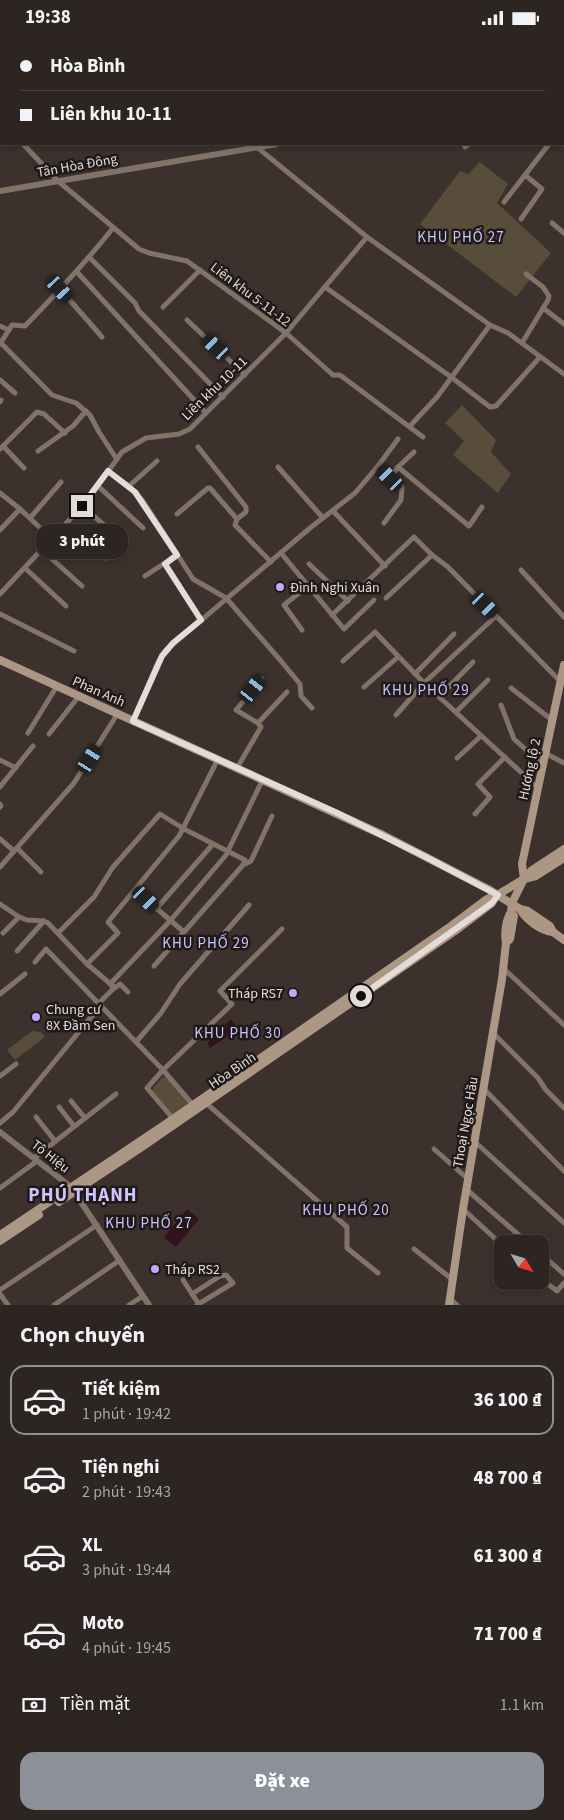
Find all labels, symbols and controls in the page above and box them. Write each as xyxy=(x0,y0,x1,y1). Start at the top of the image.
text: 19:38 xyxy=(25,4,71,31)
text: Hòa Bình xyxy=(50,53,125,80)
text: Liên khu 10-11 xyxy=(50,101,172,128)
street label: Tân Hòa Đông xyxy=(35,149,119,183)
district label: KHU PHỐ 27 xyxy=(417,227,505,248)
street label: Liên khu 5-11-12 xyxy=(206,258,295,332)
car xyxy=(44,273,75,305)
car xyxy=(199,331,232,363)
street label: Liên khu 10-11 xyxy=(177,352,252,425)
car xyxy=(374,462,405,494)
route end xyxy=(71,495,93,517)
callout: 3 phút xyxy=(36,523,128,559)
text: 3 phút xyxy=(59,530,105,552)
place label: Đình Nghi Xuân xyxy=(290,578,380,598)
marker: Đình Nghi Xuân xyxy=(274,581,286,593)
car xyxy=(468,589,501,621)
street label: Phan Anh xyxy=(69,671,128,712)
car xyxy=(237,673,268,705)
district label: KHU PHỐ 29 xyxy=(382,680,470,701)
street label: Hương lộ 2 xyxy=(514,736,546,802)
car xyxy=(75,742,104,776)
car xyxy=(129,883,162,915)
district label: KHU PHỐ 29 xyxy=(162,933,250,954)
place label: Tháp RS7 xyxy=(228,984,283,1004)
route start xyxy=(350,985,372,1007)
marker: Tháp RS7 xyxy=(287,987,299,999)
place label: Chung cư 8X Đầm Sen xyxy=(46,1000,115,1036)
marker: Chung cư 8X Đầm Sen xyxy=(30,1011,42,1023)
district label: KHU PHỐ 30 xyxy=(194,1023,282,1044)
street label: Hòa Bình xyxy=(205,1048,260,1094)
street label: Thoại Ngọc Hầu xyxy=(448,1075,484,1169)
street label: Tô Hiệu xyxy=(27,1135,74,1178)
district label: PHÚ THẠNH xyxy=(28,1182,138,1209)
district label: KHU PHỐ 20 xyxy=(302,1200,390,1221)
district label: KHU PHỐ 27 xyxy=(105,1213,193,1234)
north arrow xyxy=(494,1235,549,1290)
map controls xyxy=(494,1235,549,1290)
place label: Tháp RS2 xyxy=(165,1260,220,1280)
marker: Tháp RS2 xyxy=(149,1263,161,1275)
text: Chọn chuyến xyxy=(20,1319,145,1351)
text: Tiết kiệm xyxy=(82,1376,160,1403)
icon: car xyxy=(22,1378,67,1423)
text: 36 100 ₫ xyxy=(474,1387,542,1414)
text: 1 phút · 19:42 xyxy=(82,1403,171,1425)
text: Tiện nghi xyxy=(82,1454,159,1481)
icon: car xyxy=(22,1456,67,1501)
text: 48 700 ₫ xyxy=(474,1465,542,1492)
text: 2 phút · 19:43 xyxy=(82,1481,171,1503)
text: XL xyxy=(82,1532,103,1559)
icon: car xyxy=(22,1534,67,1579)
text: 61 300 ₫ xyxy=(474,1543,542,1570)
text: 3 phút · 19:44 xyxy=(82,1559,171,1581)
text: Moto xyxy=(82,1610,124,1637)
icon: car xyxy=(22,1612,67,1657)
text: 71 700 ₫ xyxy=(474,1621,542,1648)
text: 4 phút · 19:45 xyxy=(82,1637,171,1659)
icon: cash xyxy=(20,1691,48,1719)
text: Tiền mặt xyxy=(60,1691,130,1718)
text: 1.1 km xyxy=(500,1694,544,1716)
button: Đặt xe xyxy=(20,1752,544,1810)

